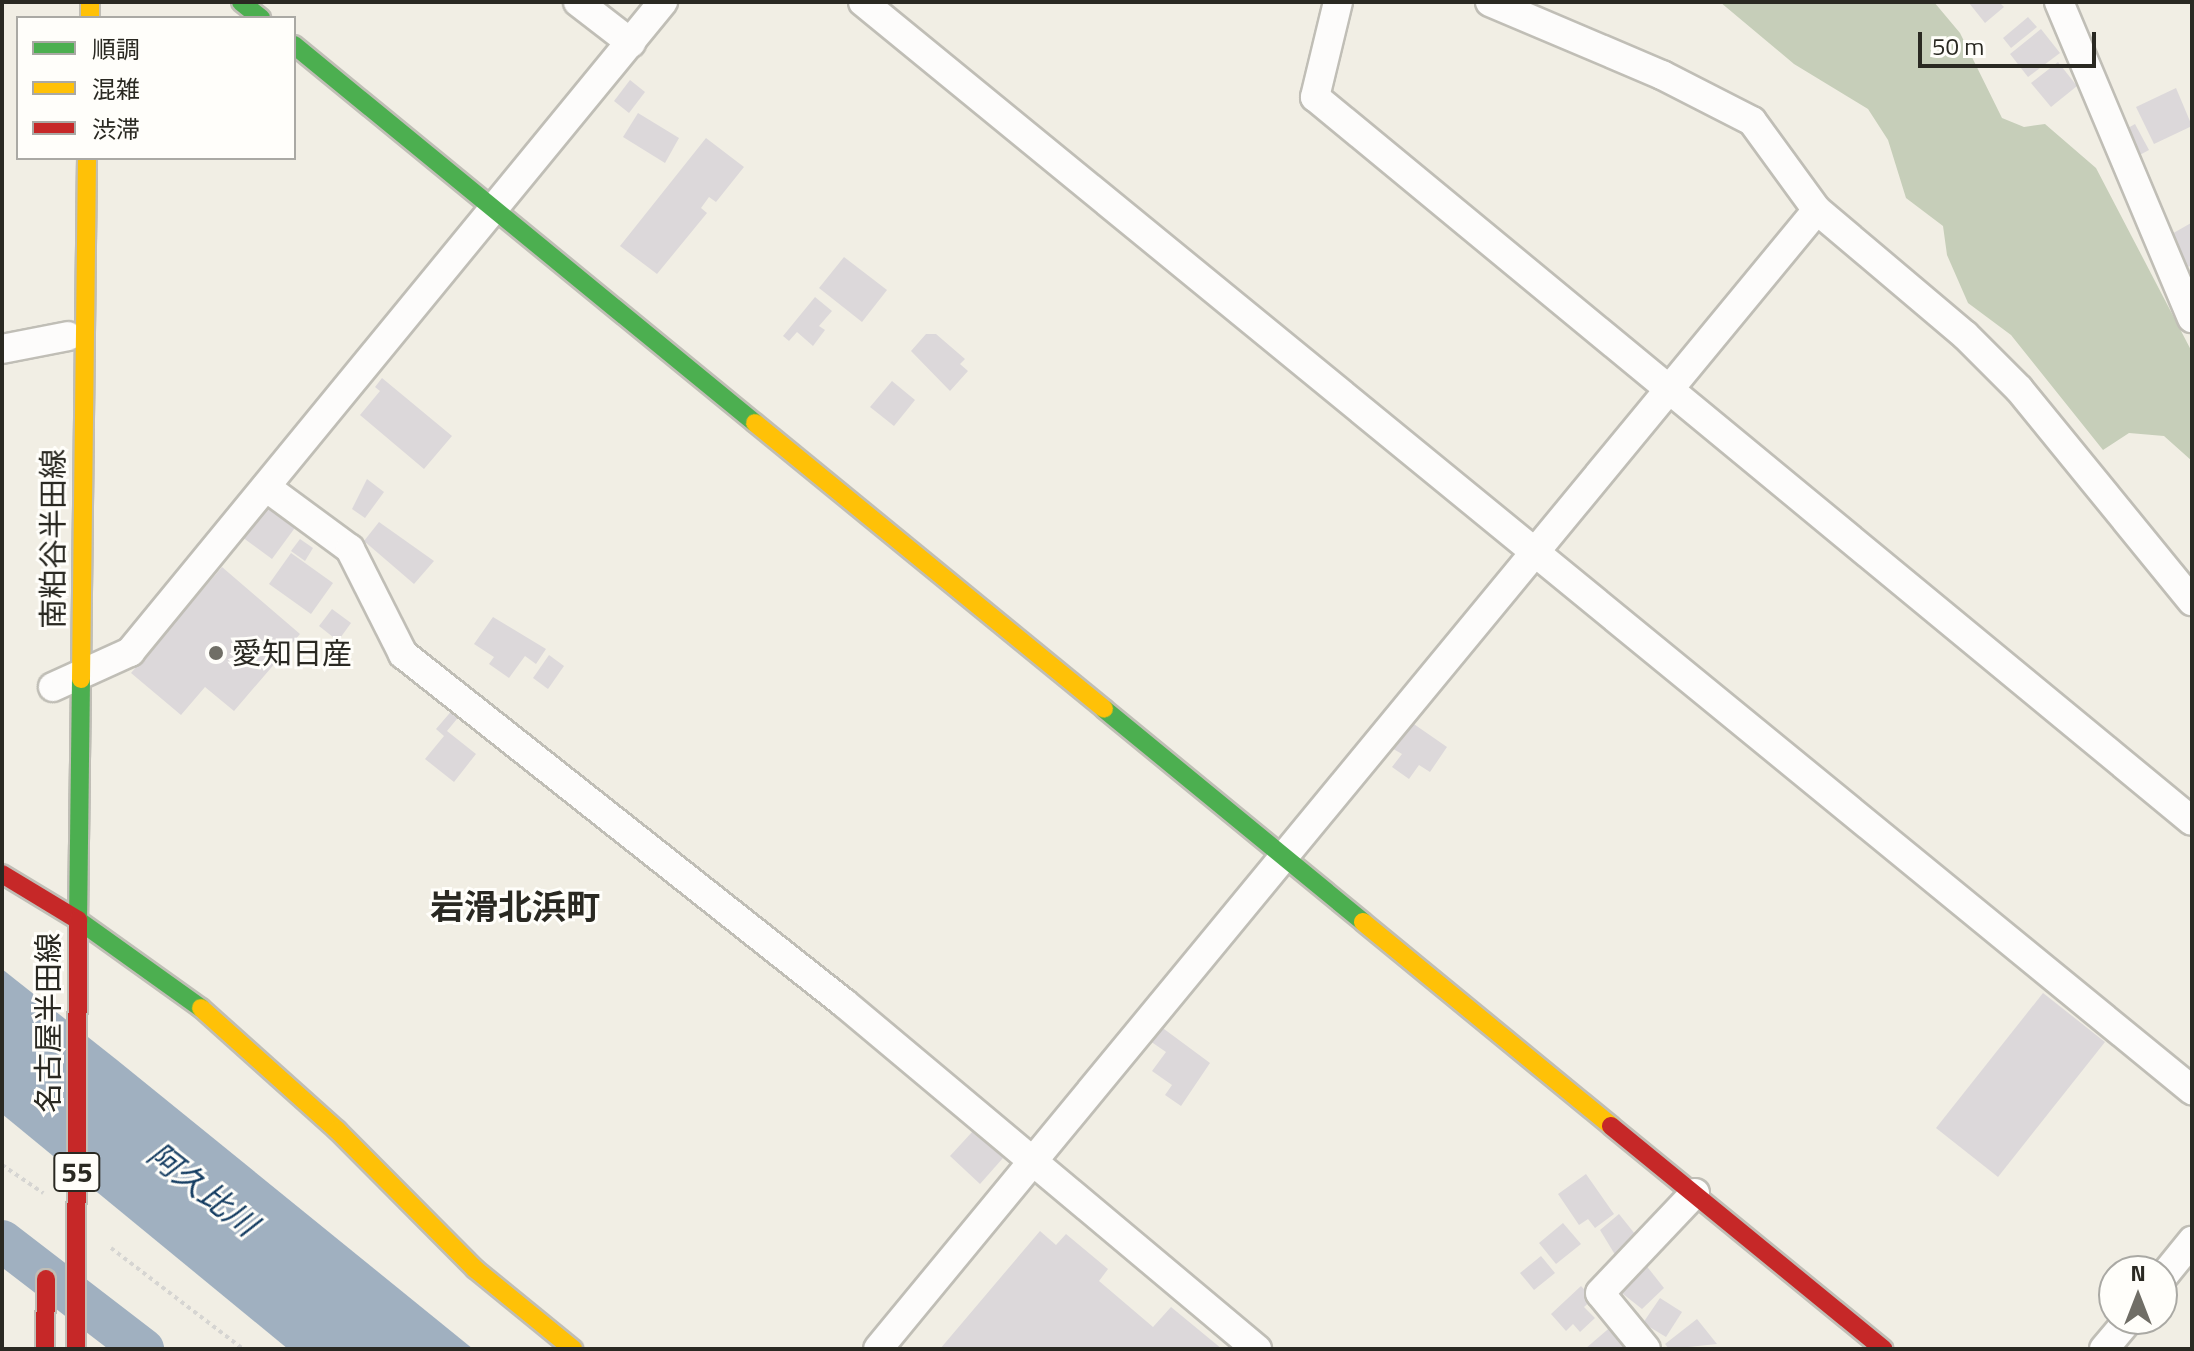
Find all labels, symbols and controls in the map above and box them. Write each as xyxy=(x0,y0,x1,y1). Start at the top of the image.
legend xyxy=(16,16,296,160)
scale bar xyxy=(1922,16,2100,66)
text: 50 m xyxy=(1932,28,1984,64)
text: 順調 xyxy=(92,31,140,67)
text: 混雑 xyxy=(92,71,140,107)
text: 渋滞 xyxy=(92,111,140,147)
street label: 南粕谷半田線 xyxy=(35,449,71,629)
place label: 愛知日産 xyxy=(232,635,352,671)
marker: 愛知日産 xyxy=(207,644,225,662)
district label: 岩滑北浜町 xyxy=(430,887,600,927)
street label: 名古屋半田線 xyxy=(30,933,66,1113)
water label: 阿久比川 xyxy=(141,1134,265,1244)
road number: 55 xyxy=(53,1148,101,1196)
north arrow xyxy=(2098,1255,2178,1335)
text: N xyxy=(2130,1256,2146,1290)

